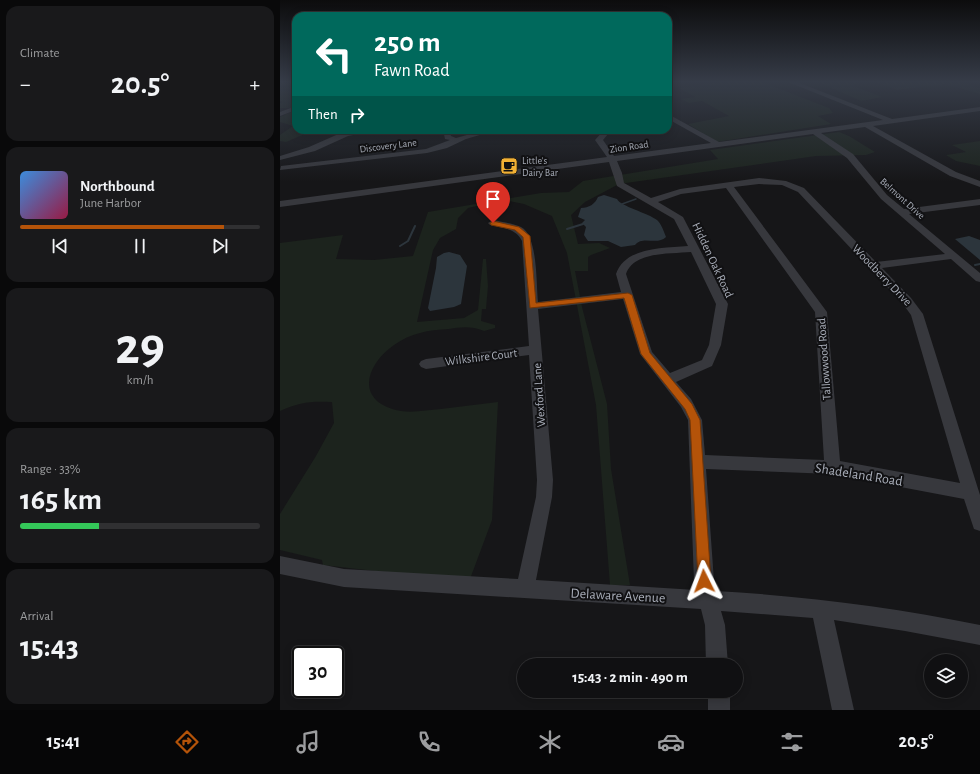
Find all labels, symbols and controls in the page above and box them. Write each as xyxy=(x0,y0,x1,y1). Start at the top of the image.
icon: left xyxy=(308,28,360,80)
text: 250 m xyxy=(374,29,441,57)
text: Climate xyxy=(20,47,59,60)
text: Fawn Road xyxy=(374,62,450,80)
text: 20.5° xyxy=(111,69,169,99)
text: − xyxy=(20,73,31,95)
text: + xyxy=(249,73,260,95)
icon: right xyxy=(346,104,368,126)
text: Then xyxy=(308,107,338,122)
street label: Discovery Lane xyxy=(359,137,418,154)
street label: Zion Road xyxy=(609,139,649,155)
cafe icon: Little's Dairy Bar xyxy=(499,156,519,176)
place label: Little's Dairy Bar xyxy=(522,156,559,178)
street label: Belmont Drive xyxy=(878,176,927,221)
text: Northbound xyxy=(80,179,155,194)
pin xyxy=(476,182,510,223)
icon: arrive xyxy=(482,188,504,210)
text: June Harbor xyxy=(80,197,141,210)
street label: Hidden Oak Road xyxy=(690,220,736,300)
icon: previous xyxy=(49,235,71,257)
icon: pause xyxy=(129,235,151,257)
icon: next xyxy=(209,235,231,257)
street label: Woodberry Drive xyxy=(849,242,914,309)
street label: Tallowwood Road xyxy=(815,318,833,400)
text: 29 xyxy=(115,321,165,373)
street label: Wilkshire Court xyxy=(444,347,518,367)
street label: Wexford Lane xyxy=(531,362,547,428)
text: km/h xyxy=(127,374,153,387)
street label: Shadeland Road xyxy=(814,461,904,489)
text: Range · 33% xyxy=(20,463,81,476)
text: 165 km xyxy=(20,485,102,515)
position arrow xyxy=(683,560,725,602)
street label: Delaware Avenue xyxy=(570,587,666,605)
text: Arrival xyxy=(20,610,53,623)
text: 15:43 xyxy=(20,632,79,662)
speed limit sign: 30 xyxy=(292,646,344,698)
map controls xyxy=(924,654,968,698)
button: layers xyxy=(924,654,968,698)
text: 15:43 · 2 min · 490 m xyxy=(572,670,688,685)
icon: directions xyxy=(173,728,201,756)
icon: music xyxy=(294,728,322,756)
icon: phone xyxy=(415,728,443,756)
icon: climate xyxy=(536,728,564,756)
icon: car xyxy=(657,728,685,756)
icon: filters xyxy=(778,728,806,756)
text: 15:41 xyxy=(46,733,80,751)
text: 20.5° xyxy=(898,733,934,751)

